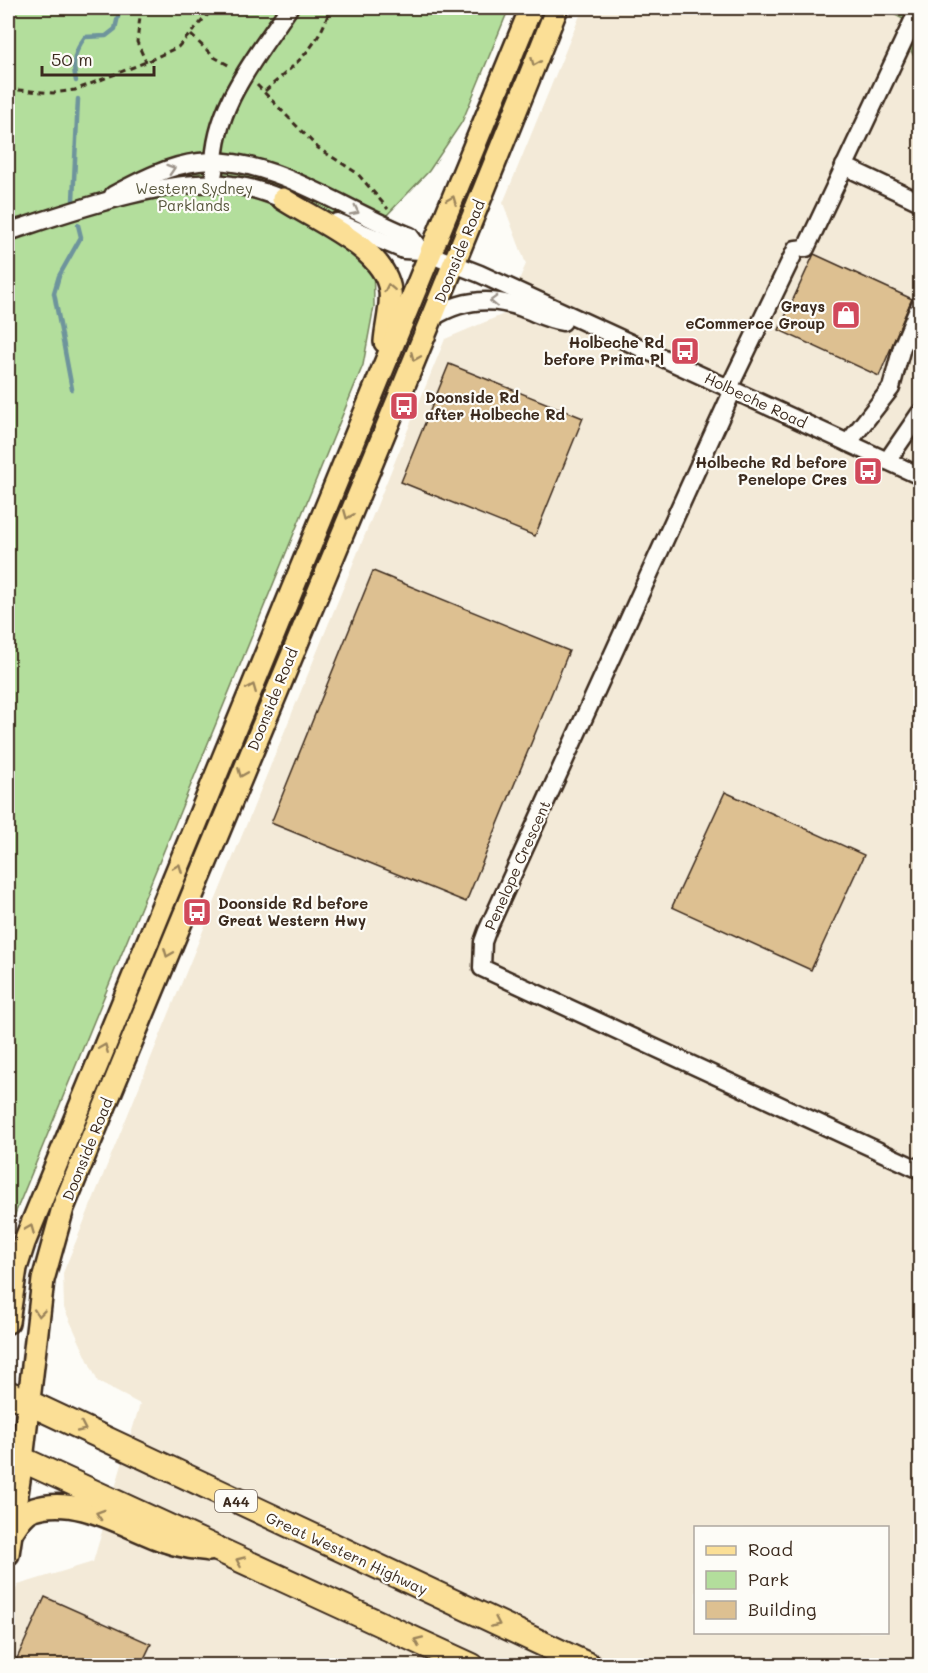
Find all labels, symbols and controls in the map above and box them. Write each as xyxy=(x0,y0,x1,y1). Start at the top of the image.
scale bar xyxy=(42,39,154,77)
text: 50 m xyxy=(51,47,93,71)
one-way arrow xyxy=(530,56,543,67)
one-way arrow xyxy=(165,164,176,176)
park label: Western Sydney Parklands xyxy=(135,178,253,215)
one-way arrow xyxy=(445,195,457,206)
street label: Doonside Road xyxy=(429,197,489,305)
one-way arrow xyxy=(348,204,359,216)
one-way arrow xyxy=(383,283,396,293)
one-way arrow xyxy=(489,295,498,308)
place label: Grays eCommerce Group xyxy=(685,296,825,333)
shop icon: Grays eCommerce Group xyxy=(830,299,862,331)
place label: Holbeche Rd before Prima Pl xyxy=(544,332,664,369)
bus stop icon: Holbeche Rd before Prima Pl xyxy=(669,335,701,367)
one-way arrow xyxy=(410,350,422,361)
street label: Holbeche Road xyxy=(702,367,810,433)
place label: Doonside Rd after Holbeche Rd xyxy=(425,387,566,424)
bus stop icon: Doonside Rd after Holbeche Rd xyxy=(388,390,420,422)
place label: Holbeche Rd before Penelope Cres xyxy=(695,452,847,489)
bus stop icon: Holbeche Rd before Penelope Cres xyxy=(852,455,884,487)
one-way arrow xyxy=(343,509,355,520)
street label: Doonside Road xyxy=(242,645,302,753)
one-way arrow xyxy=(245,683,257,694)
one-way arrow xyxy=(237,766,249,777)
street label: Penelope Crescent xyxy=(479,797,555,933)
one-way arrow xyxy=(171,863,183,874)
place label: Doonside Rd before Great Western Hwy xyxy=(218,893,368,930)
bus stop icon: Doonside Rd before Great Western Hwy xyxy=(181,896,213,928)
one-way arrow xyxy=(163,947,175,958)
one-way arrow xyxy=(97,1044,109,1055)
street label: Doonside Road xyxy=(57,1095,117,1203)
one-way arrow xyxy=(23,1224,35,1235)
one-way arrow xyxy=(33,1309,46,1318)
one-way arrow xyxy=(76,1420,87,1432)
road number: A44 xyxy=(215,1490,257,1512)
street label: Great Western Highway xyxy=(263,1507,431,1599)
one-way arrow xyxy=(95,1509,106,1521)
legend xyxy=(694,1526,889,1634)
text: Road xyxy=(748,1537,793,1561)
one-way arrow xyxy=(236,1557,247,1569)
text: Park xyxy=(748,1567,789,1591)
text: Building xyxy=(748,1597,816,1621)
one-way arrow xyxy=(490,1615,501,1627)
one-way arrow xyxy=(414,1637,425,1649)

